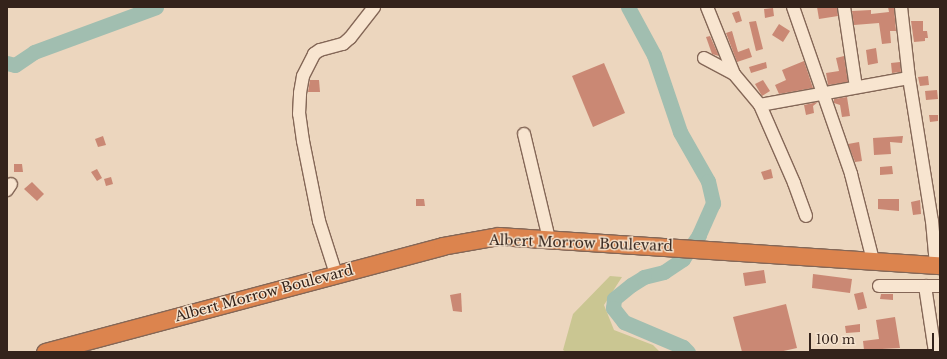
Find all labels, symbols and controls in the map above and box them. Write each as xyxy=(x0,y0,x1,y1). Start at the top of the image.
street label: Albert Morrow Boulevard xyxy=(489,231,673,255)
street label: Albert Morrow Boulevard xyxy=(173,261,355,325)
scale bar xyxy=(811,325,936,351)
text: 100 m xyxy=(816,332,855,347)

